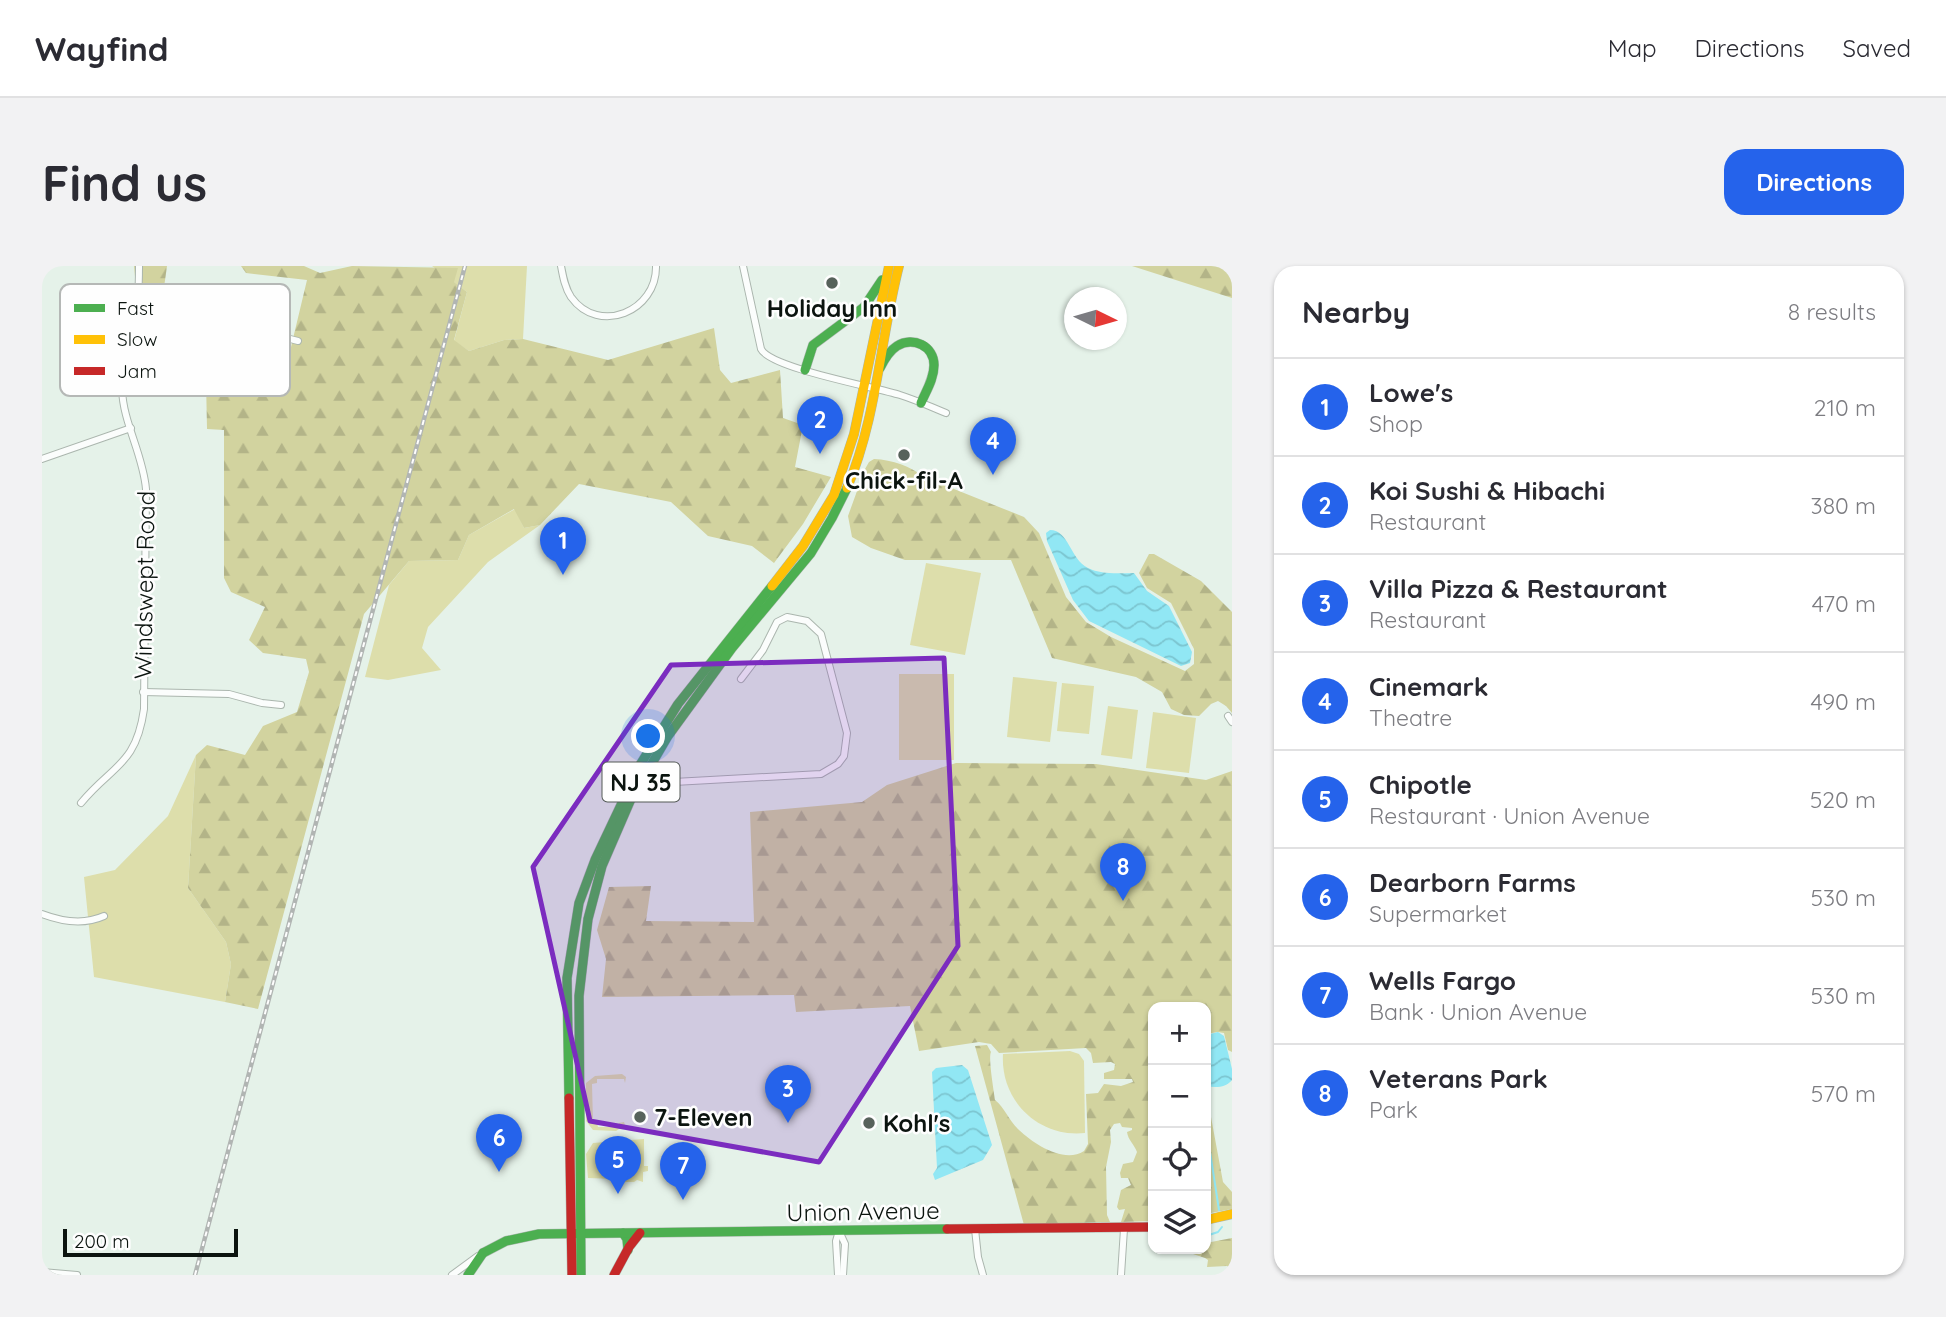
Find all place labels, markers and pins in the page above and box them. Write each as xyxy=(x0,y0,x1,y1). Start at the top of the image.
marker: Holiday Inn xyxy=(824,275,840,291)
place label: Holiday Inn xyxy=(767,293,897,323)
pin: 2 xyxy=(797,396,843,454)
pin: 4 xyxy=(970,417,1016,475)
marker: Chick-fil-A xyxy=(896,447,912,463)
place label: Chick-fil-A xyxy=(845,465,964,495)
pin: 1 xyxy=(540,517,586,575)
pin: 8 xyxy=(1100,843,1146,901)
pin: 3 xyxy=(765,1065,811,1123)
place label: 7-Eleven xyxy=(654,1102,753,1132)
place label: Kohl's xyxy=(883,1108,950,1138)
marker: 7-Eleven xyxy=(632,1109,648,1125)
pin: 6 xyxy=(476,1114,522,1172)
marker: Kohl's xyxy=(861,1115,877,1131)
pin: 5 xyxy=(595,1136,641,1194)
pin: 7 xyxy=(660,1142,706,1200)

